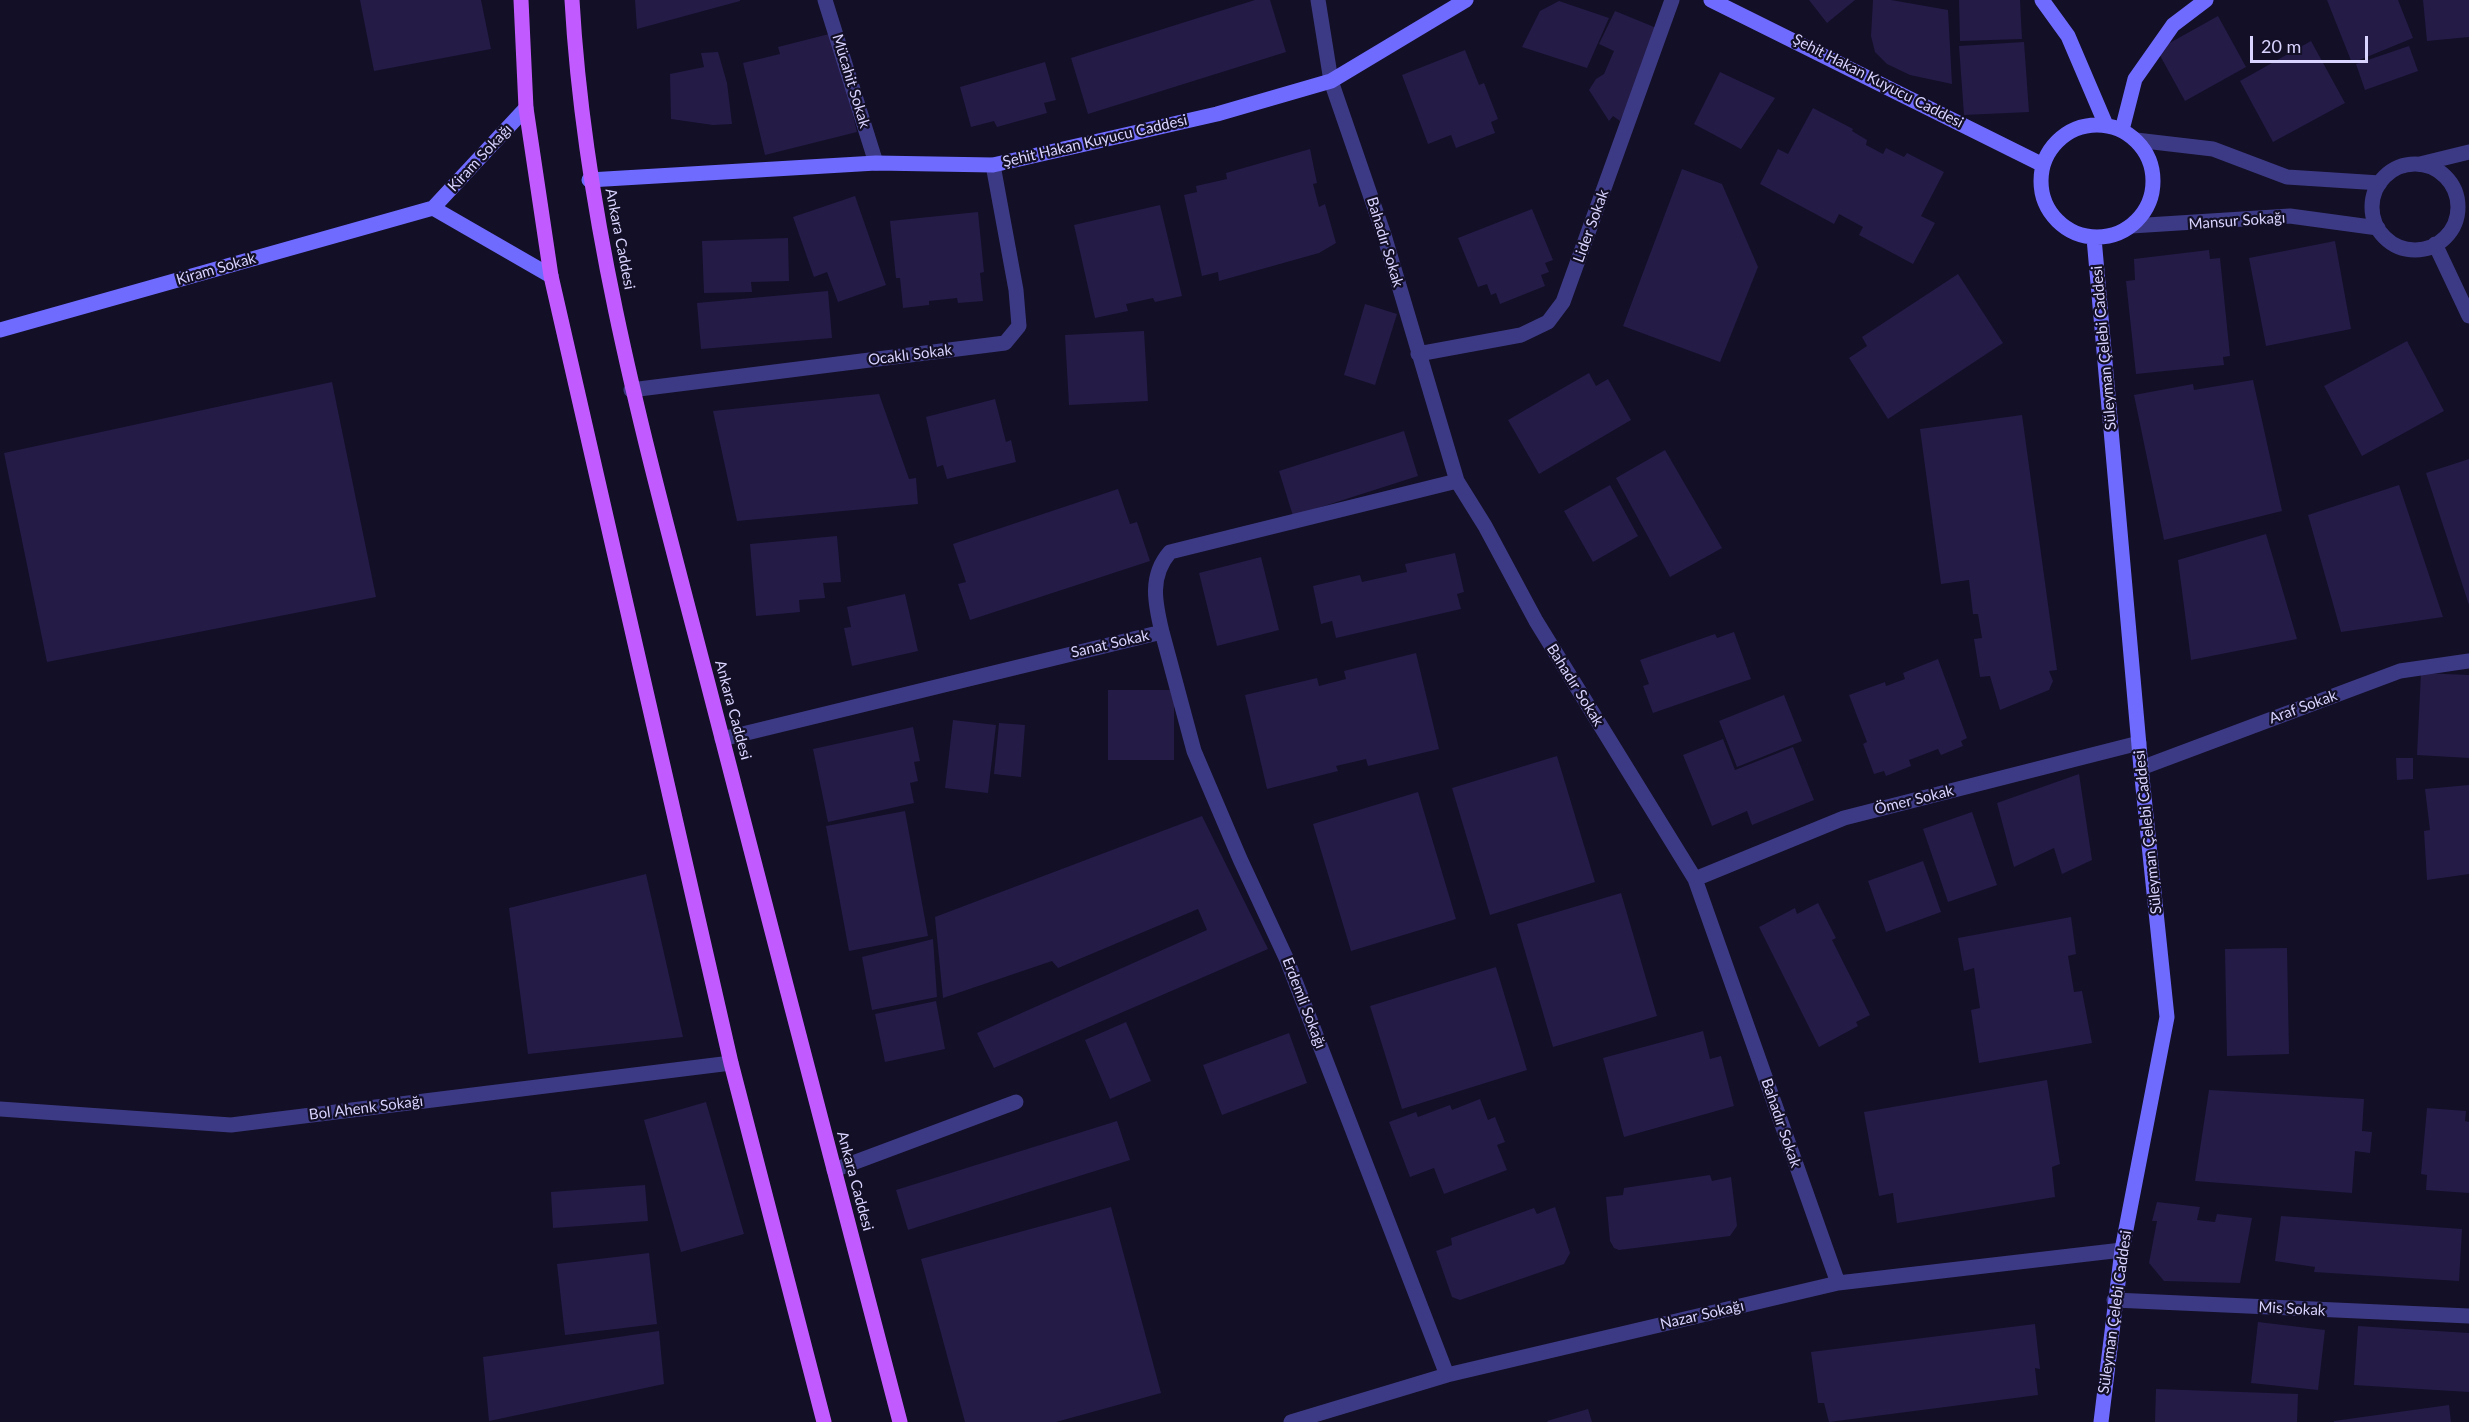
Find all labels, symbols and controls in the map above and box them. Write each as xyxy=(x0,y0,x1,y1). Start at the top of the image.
scale bar xyxy=(2253,24,2372,62)
street label: Şehit Hakan Kuyucu Caddesi xyxy=(1790,30,1966,132)
street label: Mücahit Sokak xyxy=(828,32,874,130)
text: 20 m xyxy=(2261,35,2301,57)
street label: Şehit Hakan Kuyucu Caddesi xyxy=(1001,111,1189,171)
street label: Kiram Sokağı xyxy=(444,121,516,195)
street label: Ankara Caddesi xyxy=(601,187,639,291)
street label: Lider Sokak xyxy=(1570,187,1612,265)
street label: Bahadır Sokak xyxy=(1363,195,1407,289)
street label: Mansur Sokağı xyxy=(2188,209,2286,233)
street label: Kiram Sokak xyxy=(174,249,258,289)
street label: Süleyman Çelebi Caddesi xyxy=(2088,265,2120,431)
street label: Ocaklı Sokak xyxy=(867,341,953,369)
street label: Sanat Sokak xyxy=(1069,626,1151,662)
street label: Bahadır Sokak xyxy=(1543,641,1607,729)
street label: Ankara Caddesi xyxy=(711,658,755,762)
street label: Araf Sokak xyxy=(2266,686,2340,728)
street label: Süleyman Çelebi Caddesi xyxy=(2130,749,2166,915)
street label: Ömer Sokak xyxy=(1873,782,1955,818)
street label: Erdemli Sokağı xyxy=(1278,955,1330,1051)
street label: Bahadır Sokak xyxy=(1757,1076,1805,1170)
street label: Bol Ahenk Sokağı xyxy=(308,1092,424,1124)
street label: Ankara Caddesi xyxy=(833,1129,877,1233)
street label: Süleyman Çelebi Caddesi xyxy=(2095,1229,2135,1395)
street label: Nazar Sokağı xyxy=(1658,1297,1746,1333)
street label: Mis Sokak xyxy=(2258,1298,2326,1320)

